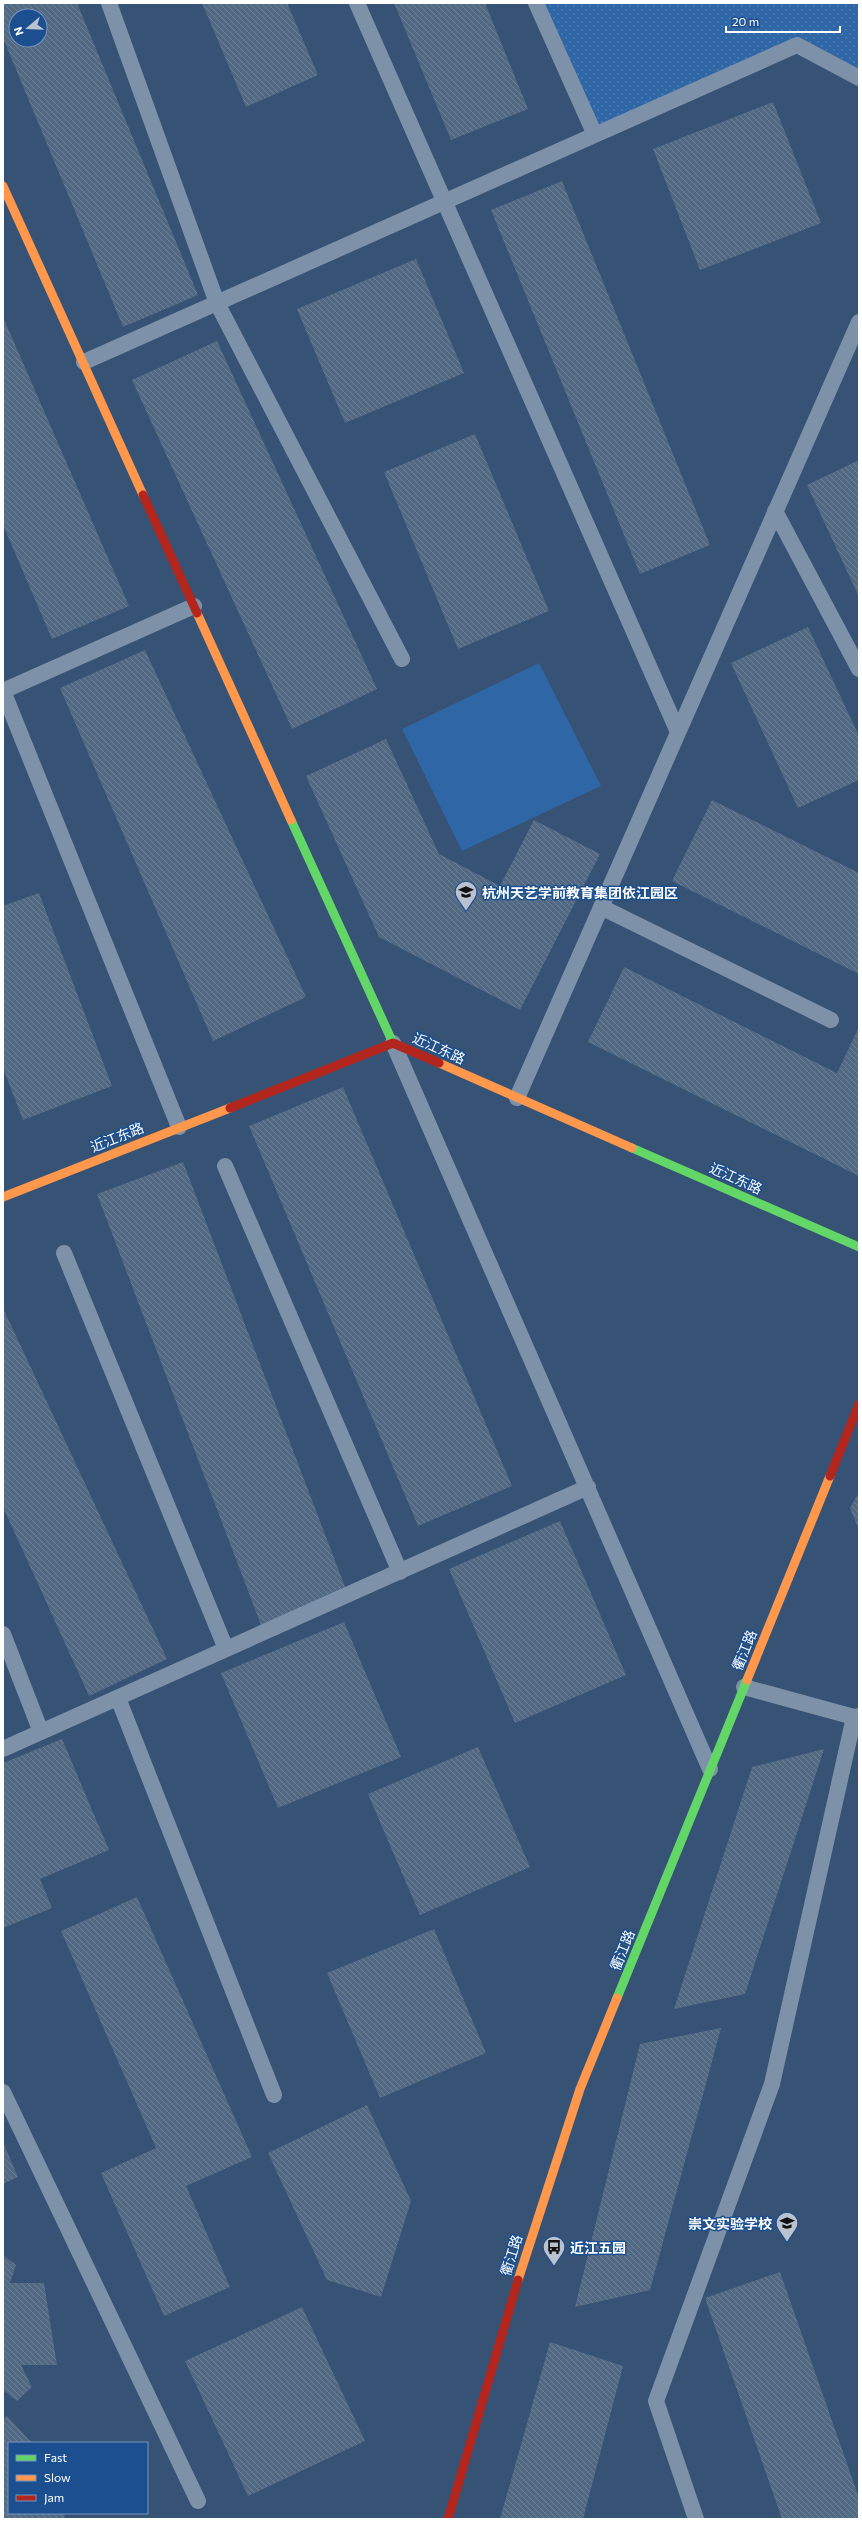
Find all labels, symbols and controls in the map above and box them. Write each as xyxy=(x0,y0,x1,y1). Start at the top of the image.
north arrow xyxy=(8,8,48,48)
scale bar xyxy=(726,8,840,34)
text: 20 m xyxy=(732,14,759,28)
text: N xyxy=(11,25,26,37)
school or university icon: 杭州天艺学前教育集团依江园区 xyxy=(453,879,479,912)
place label: 杭州天艺学前教育集团依江园区 xyxy=(482,884,678,901)
street label: 近江东路 xyxy=(410,1029,468,1067)
street label: 近江东路 xyxy=(88,1119,146,1155)
street label: 近江东路 xyxy=(707,1159,765,1197)
street label: 衢江路 xyxy=(728,1627,760,1673)
street label: 衢江路 xyxy=(606,1927,638,1973)
school or university icon: 崇文实验学校 xyxy=(774,2210,800,2243)
place label: 崇文实验学校 xyxy=(688,2215,772,2232)
street label: 衢江路 xyxy=(497,2232,525,2278)
bus stop icon: 近江五园 xyxy=(541,2234,567,2267)
place label: 近江五园 xyxy=(570,2239,626,2256)
legend xyxy=(8,2442,148,2514)
text: Fast xyxy=(44,2450,67,2464)
text: Slow xyxy=(44,2470,71,2484)
text: Jam xyxy=(44,2490,64,2505)

